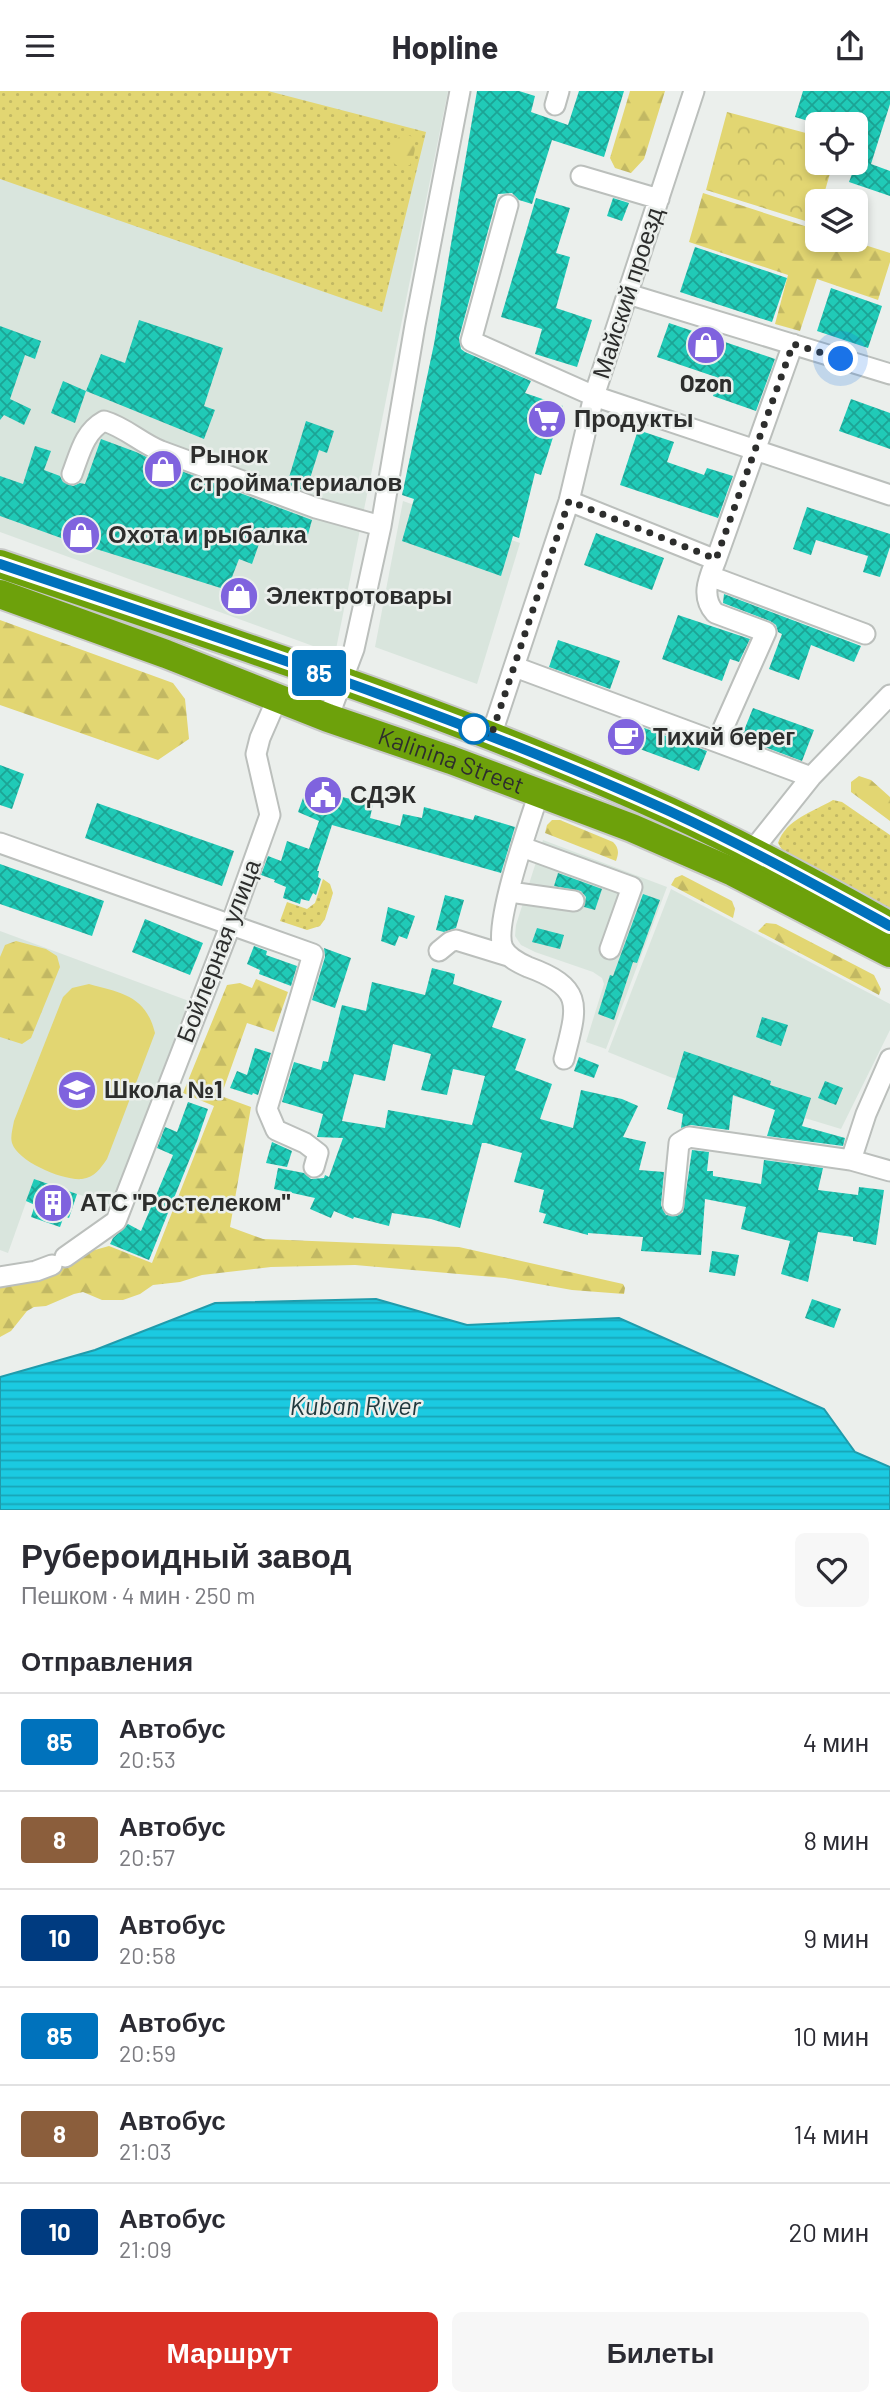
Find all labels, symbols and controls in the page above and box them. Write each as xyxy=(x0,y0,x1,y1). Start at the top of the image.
icon: menu xyxy=(21,27,59,65)
text: Hopline xyxy=(392,27,498,65)
icon: share xyxy=(831,27,869,65)
map controls xyxy=(805,112,868,252)
button: locate xyxy=(805,112,868,175)
button: layers xyxy=(805,189,868,252)
street label: Майский проезд xyxy=(585,203,668,382)
shop icon: Ozon xyxy=(685,324,727,366)
your location xyxy=(823,341,858,376)
place label: Ozon xyxy=(680,368,732,397)
supermarket icon: Продукты xyxy=(526,398,568,440)
place label: Продукты xyxy=(574,403,693,432)
place label: Рынок стройматериалов xyxy=(190,439,402,496)
shop icon: Рынок стройматериалов xyxy=(142,448,184,490)
shop icon: Охота и рыбалка xyxy=(60,514,102,556)
place label: Охота и рыбалка xyxy=(108,519,308,548)
shop icon: Электротовары xyxy=(218,575,260,617)
place label: Электротовары xyxy=(266,580,452,609)
line badge: 85 xyxy=(288,650,350,696)
text: 85 xyxy=(306,658,332,687)
unlabelled marker xyxy=(459,714,489,744)
cafe icon: Тихий берег xyxy=(605,716,647,758)
street label: Kalinina Street xyxy=(375,720,529,799)
place label: Тихий берег xyxy=(653,721,795,750)
public building icon: СДЭК xyxy=(302,774,344,816)
place label: СДЭК xyxy=(350,779,416,808)
street label: Бойлерная улица xyxy=(169,854,266,1046)
school or university icon: Школа №1 xyxy=(56,1069,98,1111)
place label: Школа №1 xyxy=(104,1074,223,1103)
building icon: АТС "Ростелеком" xyxy=(32,1182,74,1224)
place label: АТС "Ростелеком" xyxy=(80,1187,291,1216)
water label: Kuban River xyxy=(289,1389,421,1420)
button: heart xyxy=(795,1533,869,1607)
text: Рубероидный завод xyxy=(21,1535,352,1575)
text: Пешком · 4 мин · 250 m xyxy=(21,1581,255,1609)
text: Отправления xyxy=(21,1645,193,1676)
text: Автобус xyxy=(119,1712,226,1743)
text: 4 мин xyxy=(803,1726,869,1757)
text: 85 xyxy=(47,1727,72,1756)
text: 20:53 xyxy=(119,1745,176,1773)
text: Автобус xyxy=(119,1810,226,1841)
text: 8 мин xyxy=(803,1824,869,1855)
text: 8 xyxy=(53,1825,66,1854)
text: 20:57 xyxy=(119,1843,175,1871)
text: Автобус xyxy=(119,1908,226,1939)
text: 9 мин xyxy=(803,1922,869,1953)
text: 10 xyxy=(48,1923,71,1952)
text: 20:58 xyxy=(119,1941,176,1969)
text: Автобус xyxy=(119,2006,226,2037)
text: 10 мин xyxy=(793,2020,869,2051)
text: 85 xyxy=(47,2021,72,2050)
text: 20:59 xyxy=(119,2039,176,2067)
text: Автобус xyxy=(119,2104,226,2135)
text: 14 мин xyxy=(794,2118,869,2149)
text: 8 xyxy=(53,2119,66,2148)
text: 21:03 xyxy=(119,2137,172,2165)
text: Автобус xyxy=(119,2202,226,2233)
text: 20 мин xyxy=(788,2216,869,2247)
text: 10 xyxy=(48,2217,71,2246)
text: 21:09 xyxy=(119,2235,172,2263)
button: Маршрут xyxy=(21,2312,438,2392)
button: Билеты xyxy=(452,2312,869,2392)

